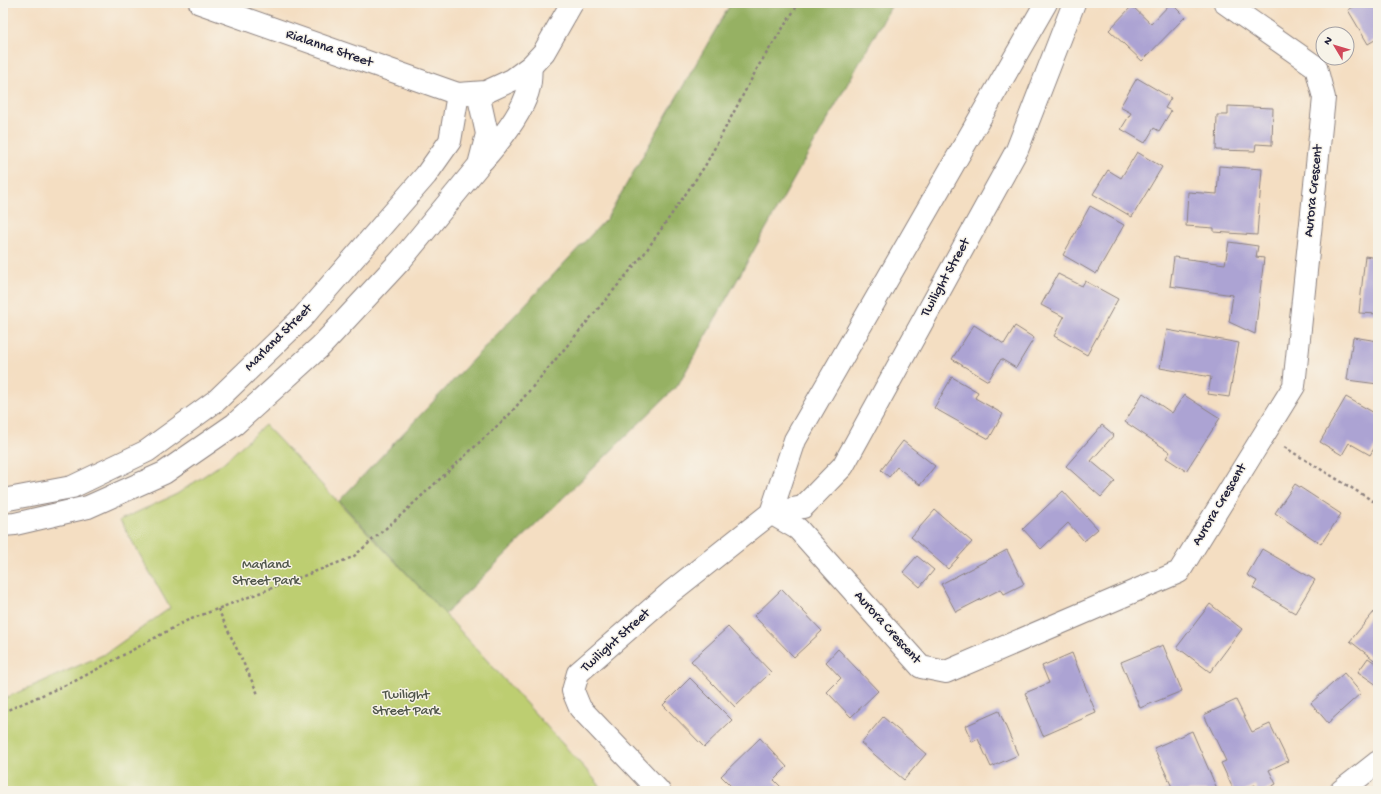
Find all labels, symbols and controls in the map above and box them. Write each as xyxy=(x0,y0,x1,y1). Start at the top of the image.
street label: Rialanna Street xyxy=(283,26,376,72)
north arrow xyxy=(1315,26,1355,66)
text: N xyxy=(1322,35,1336,48)
street label: Aurora Crescent xyxy=(1301,143,1327,238)
street label: Twilight Street xyxy=(917,235,975,321)
street label: Marland Street xyxy=(242,300,317,375)
street label: Aurora Crescent xyxy=(1189,460,1252,549)
park label: Marland Street Park xyxy=(232,557,301,590)
street label: Aurora Crescent xyxy=(850,588,925,669)
street label: Twilight Street xyxy=(577,605,655,677)
park label: Twilight Street Park xyxy=(372,687,441,720)

